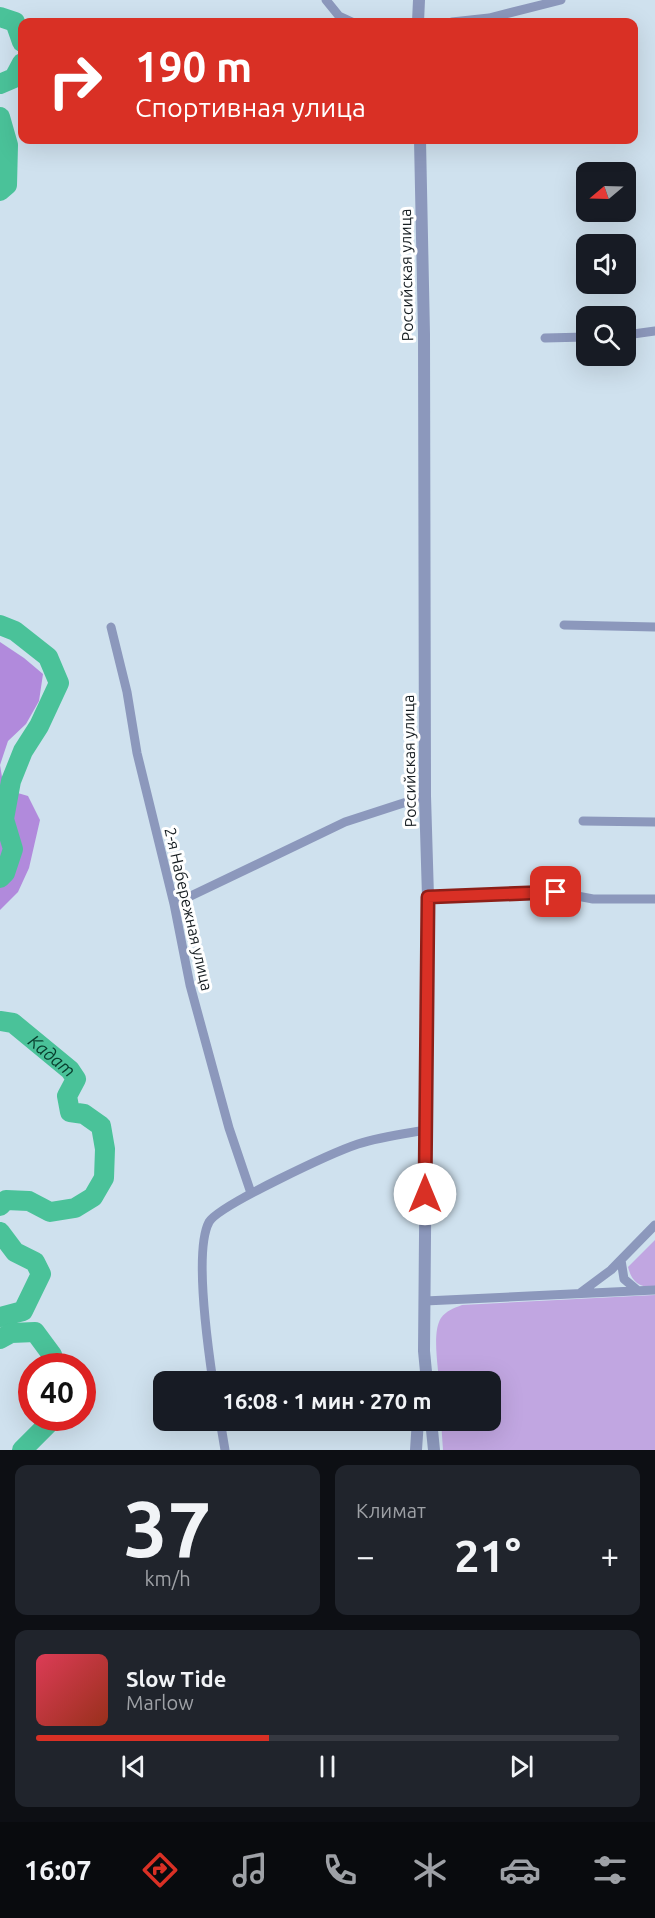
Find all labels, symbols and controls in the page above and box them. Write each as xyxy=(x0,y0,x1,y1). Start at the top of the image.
icon: right xyxy=(36,42,114,120)
text: 190 m xyxy=(135,43,252,90)
text: Спортивная улица xyxy=(135,92,366,122)
north arrow xyxy=(576,162,636,222)
map controls xyxy=(576,162,636,366)
street label: Российская улица xyxy=(396,209,416,341)
button: sound xyxy=(576,234,636,294)
button: search xyxy=(576,306,636,366)
street label: Российская улица xyxy=(399,695,419,827)
street label: 2-я Набережная улица xyxy=(161,826,217,992)
pin xyxy=(530,866,581,917)
icon: arrive xyxy=(539,875,572,908)
water label: Кадат xyxy=(25,1030,80,1080)
position arrow xyxy=(393,1162,457,1226)
speed limit sign: 40 xyxy=(18,1353,96,1431)
text: 16:08 · 1 мин · 270 m xyxy=(223,1388,431,1413)
text: 37 xyxy=(124,1484,211,1572)
text: Климат xyxy=(356,1499,426,1522)
text: 21° xyxy=(454,1530,521,1581)
text: − xyxy=(356,1537,375,1574)
text: + xyxy=(600,1537,619,1574)
text: km/h xyxy=(144,1567,191,1590)
text: Slow Tide xyxy=(126,1666,226,1691)
text: Marlow xyxy=(126,1691,194,1714)
icon: previous xyxy=(117,1750,150,1783)
icon: pause xyxy=(311,1750,344,1783)
icon: next xyxy=(505,1750,538,1783)
icon: directions xyxy=(139,1849,181,1891)
icon: music xyxy=(229,1849,271,1891)
icon: phone xyxy=(319,1849,361,1891)
icon: climate xyxy=(409,1849,451,1891)
icon: car xyxy=(499,1849,541,1891)
icon: filters xyxy=(589,1849,631,1891)
text: 16:07 xyxy=(24,1855,92,1885)

